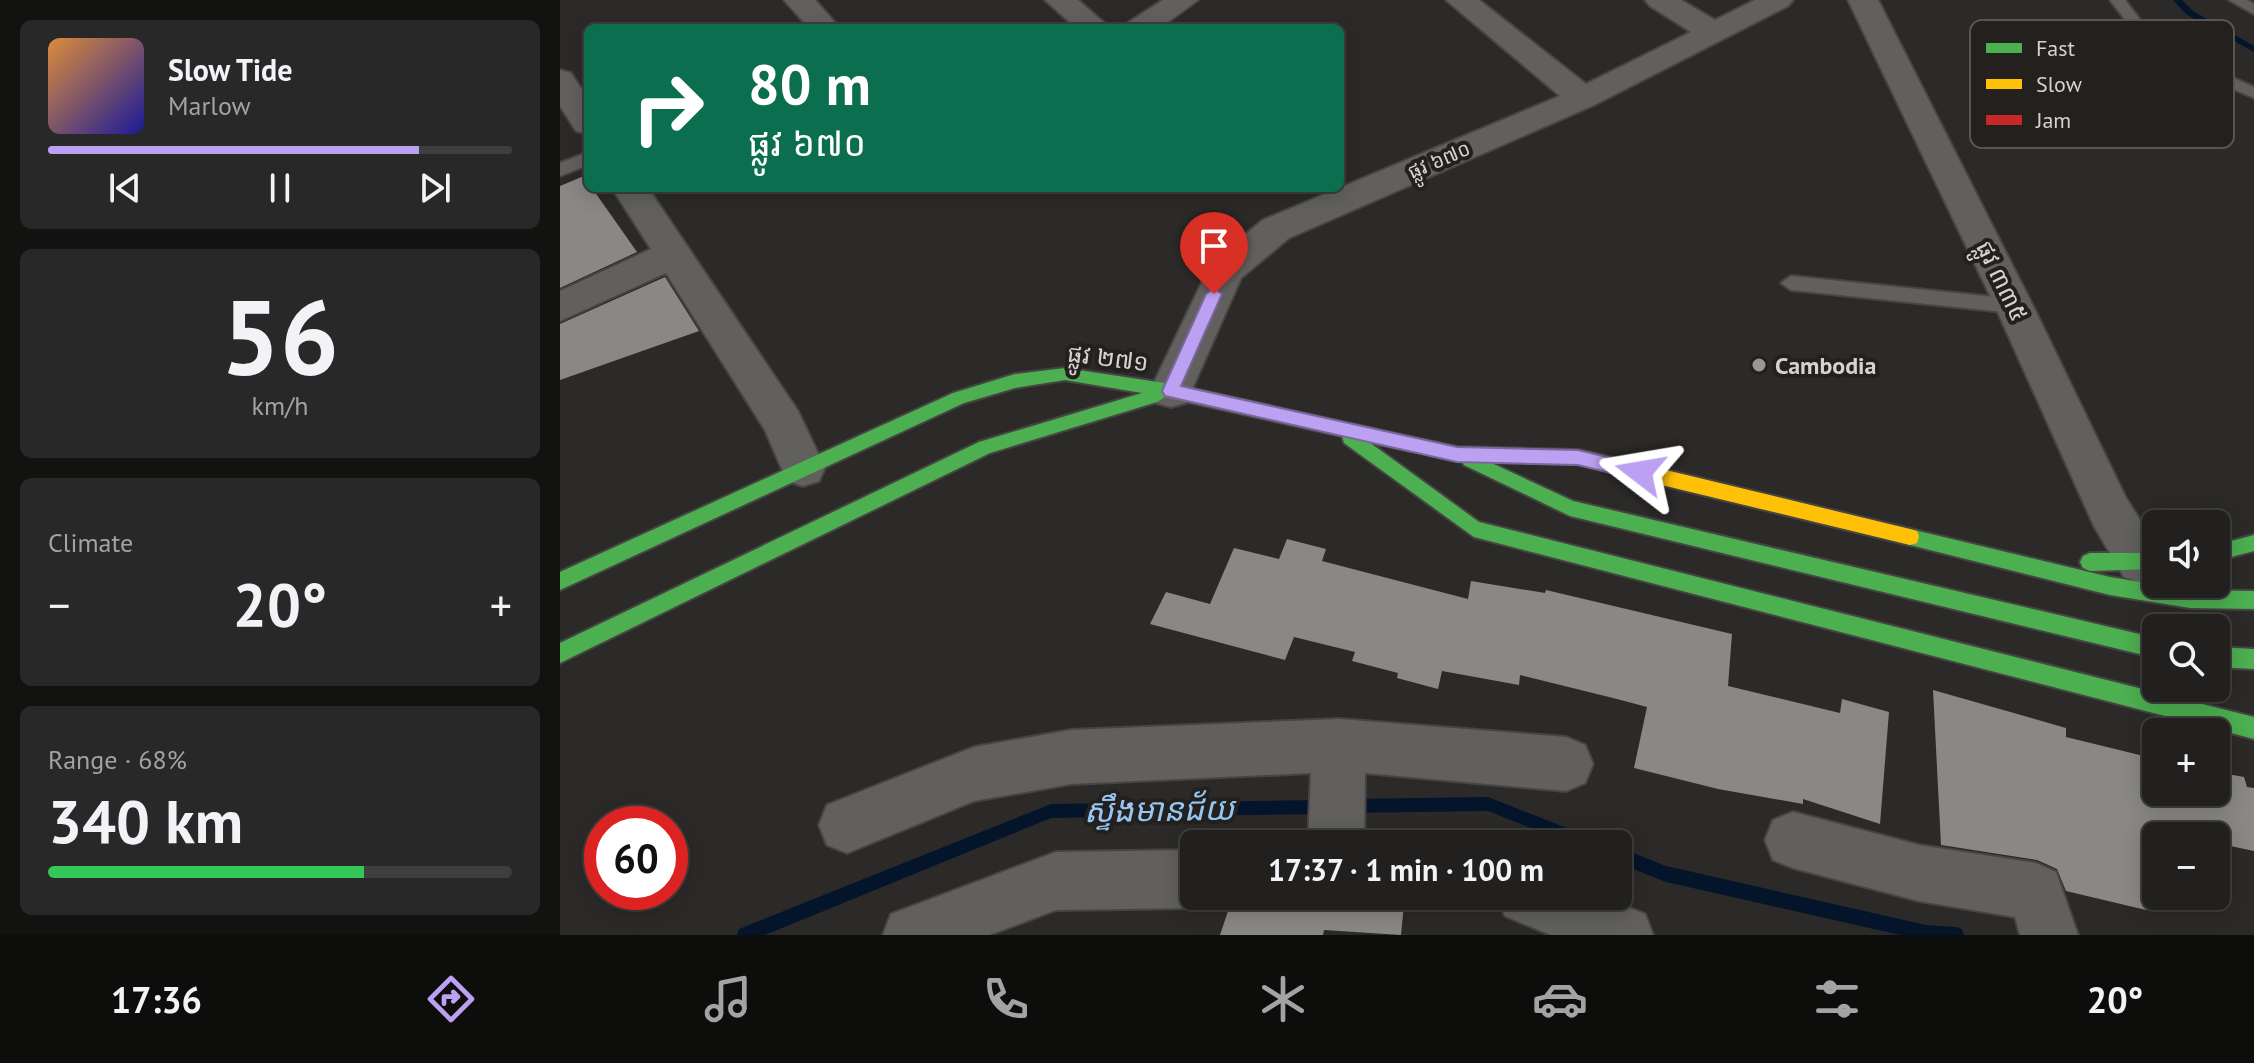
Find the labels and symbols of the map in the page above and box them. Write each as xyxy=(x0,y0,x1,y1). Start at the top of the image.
legend xyxy=(1970,20,2234,148)
text: Fast xyxy=(2036,34,2076,62)
text: Slow xyxy=(2036,70,2082,98)
text: Jam xyxy=(2035,106,2071,134)
street label: ផ្លូវ ៦៧០ xyxy=(1404,135,1477,190)
pin xyxy=(1180,212,1248,294)
street label: ផ្លូវ ៣៣៥ xyxy=(1963,236,2035,330)
street label: ផ្លូវ ២៧១ xyxy=(1065,338,1150,385)
place label: Cambodia xyxy=(1775,350,1876,381)
marker: Cambodia xyxy=(1750,356,1768,374)
position arrow xyxy=(1598,430,1682,514)
water label: ស្ទឹងមានជ័យ xyxy=(1083,787,1237,831)
speed limit sign: 60 xyxy=(584,806,688,910)

